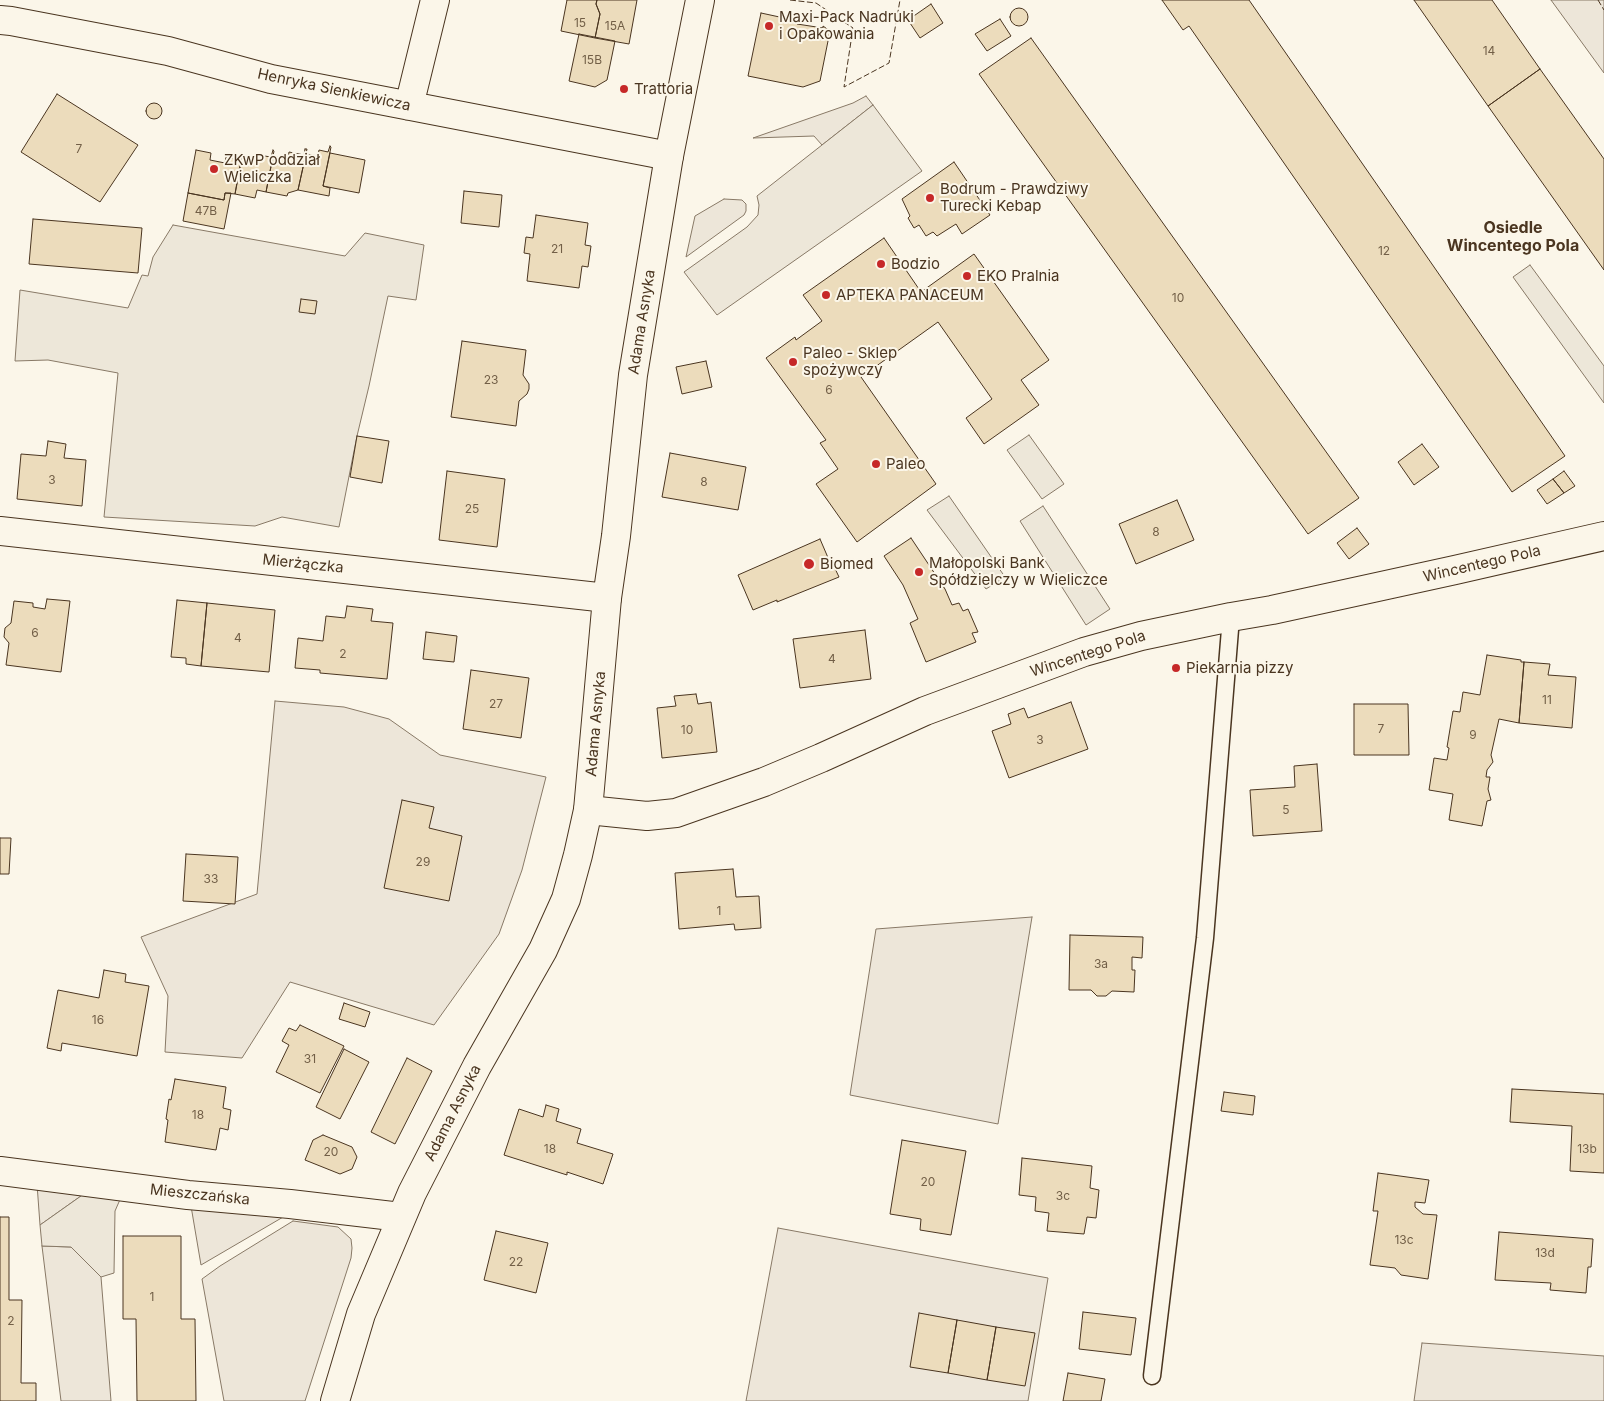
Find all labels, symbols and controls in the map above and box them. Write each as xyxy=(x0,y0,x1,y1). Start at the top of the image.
place label: Maxi-Pack Nadruki i Opakowania xyxy=(779,8,914,43)
house number: 15 xyxy=(574,16,586,30)
house number: 15A xyxy=(605,19,625,33)
marker: Maxi-Pack Nadruki i Opakowania xyxy=(763,20,775,32)
house number: 14 xyxy=(1483,44,1495,58)
house number: 15B xyxy=(582,53,602,67)
street label: Henryka Sienkiewicza xyxy=(256,65,412,115)
place label: Trattoria xyxy=(634,80,693,98)
marker: Trattoria xyxy=(618,83,630,95)
house number: 7 xyxy=(76,142,82,156)
place label: ZKwP oddział Wieliczka xyxy=(224,151,320,186)
marker: ZKwP oddział Wieliczka xyxy=(208,163,220,175)
place label: Bodrum - Prawdziwy Turecki Kebap xyxy=(940,180,1088,215)
marker: Bodrum - Prawdziwy Turecki Kebap xyxy=(924,192,936,204)
house number: 47B xyxy=(195,204,217,218)
district label: Osiedle Wincentego Pola xyxy=(1447,218,1579,256)
house number: 21 xyxy=(551,242,563,256)
house number: 12 xyxy=(1378,244,1390,258)
place label: Bodzio xyxy=(891,255,940,273)
marker: Bodzio xyxy=(875,258,887,270)
place label: EKO Pralnia xyxy=(977,267,1059,285)
street label: Adama Asnyka xyxy=(625,268,659,376)
marker: EKO Pralnia xyxy=(961,270,973,282)
place label: APTEKA PANACEUM xyxy=(836,286,984,304)
marker: APTEKA PANACEUM xyxy=(820,289,832,301)
house number: 10 xyxy=(1172,291,1184,305)
place label: Paleo - Sklep spożywczy xyxy=(803,344,897,379)
marker: Paleo - Sklep spożywczy xyxy=(787,356,799,368)
house number: 23 xyxy=(484,373,498,387)
house number: 6 xyxy=(825,383,833,397)
place label: Paleo xyxy=(886,455,925,473)
marker: Paleo xyxy=(870,458,882,470)
house number: 3 xyxy=(48,473,56,487)
house number: 8 xyxy=(700,475,708,489)
house number: 25 xyxy=(465,502,479,516)
house number: 8 xyxy=(1152,525,1160,539)
street label: Wincentego Pola xyxy=(1422,542,1542,586)
street label: Mierżączka xyxy=(261,551,345,577)
place label: Małopolski Bank Spółdzielczy w Wieliczce xyxy=(929,554,1108,589)
place label: Biomed xyxy=(820,555,874,573)
marker: Biomed xyxy=(802,557,816,571)
marker: Małopolski Bank Spółdzielczy w Wieliczce xyxy=(913,566,925,578)
house number: 6 xyxy=(31,626,39,640)
street label: Wincentego Pola xyxy=(1028,627,1148,681)
house number: 4 xyxy=(234,631,242,645)
house number: 2 xyxy=(339,647,347,661)
house number: 4 xyxy=(828,652,836,666)
place label: Piekarnia pizzy xyxy=(1186,659,1293,677)
marker: Piekarnia pizzy xyxy=(1170,662,1182,674)
street label: Adama Asnyka xyxy=(582,671,610,777)
house number: 11 xyxy=(1542,693,1552,707)
house number: 27 xyxy=(489,697,503,711)
house number: 7 xyxy=(1378,722,1384,736)
house number: 10 xyxy=(681,723,693,737)
house number: 9 xyxy=(1469,728,1477,742)
house number: 3 xyxy=(1036,733,1044,747)
house number: 5 xyxy=(1282,803,1290,817)
house number: 29 xyxy=(416,855,430,869)
house number: 33 xyxy=(204,872,218,886)
house number: 1 xyxy=(717,904,721,918)
house number: 3a xyxy=(1094,957,1108,971)
house number: 16 xyxy=(92,1013,104,1027)
house number: 31 xyxy=(304,1052,316,1066)
street label: Adama Asnyka xyxy=(421,1062,485,1164)
house number: 18 xyxy=(192,1108,204,1122)
house number: 18 xyxy=(544,1142,556,1156)
house number: 13b xyxy=(1577,1142,1597,1156)
house number: 20 xyxy=(324,1145,338,1159)
house number: 20 xyxy=(921,1175,935,1189)
street label: Mieszczańska xyxy=(149,1181,251,1209)
house number: 3c xyxy=(1056,1189,1070,1203)
house number: 13c xyxy=(1394,1233,1414,1247)
house number: 13d xyxy=(1535,1246,1555,1260)
house number: 22 xyxy=(509,1255,523,1269)
house number: 1 xyxy=(150,1290,154,1304)
house number: 2 xyxy=(7,1314,15,1328)

